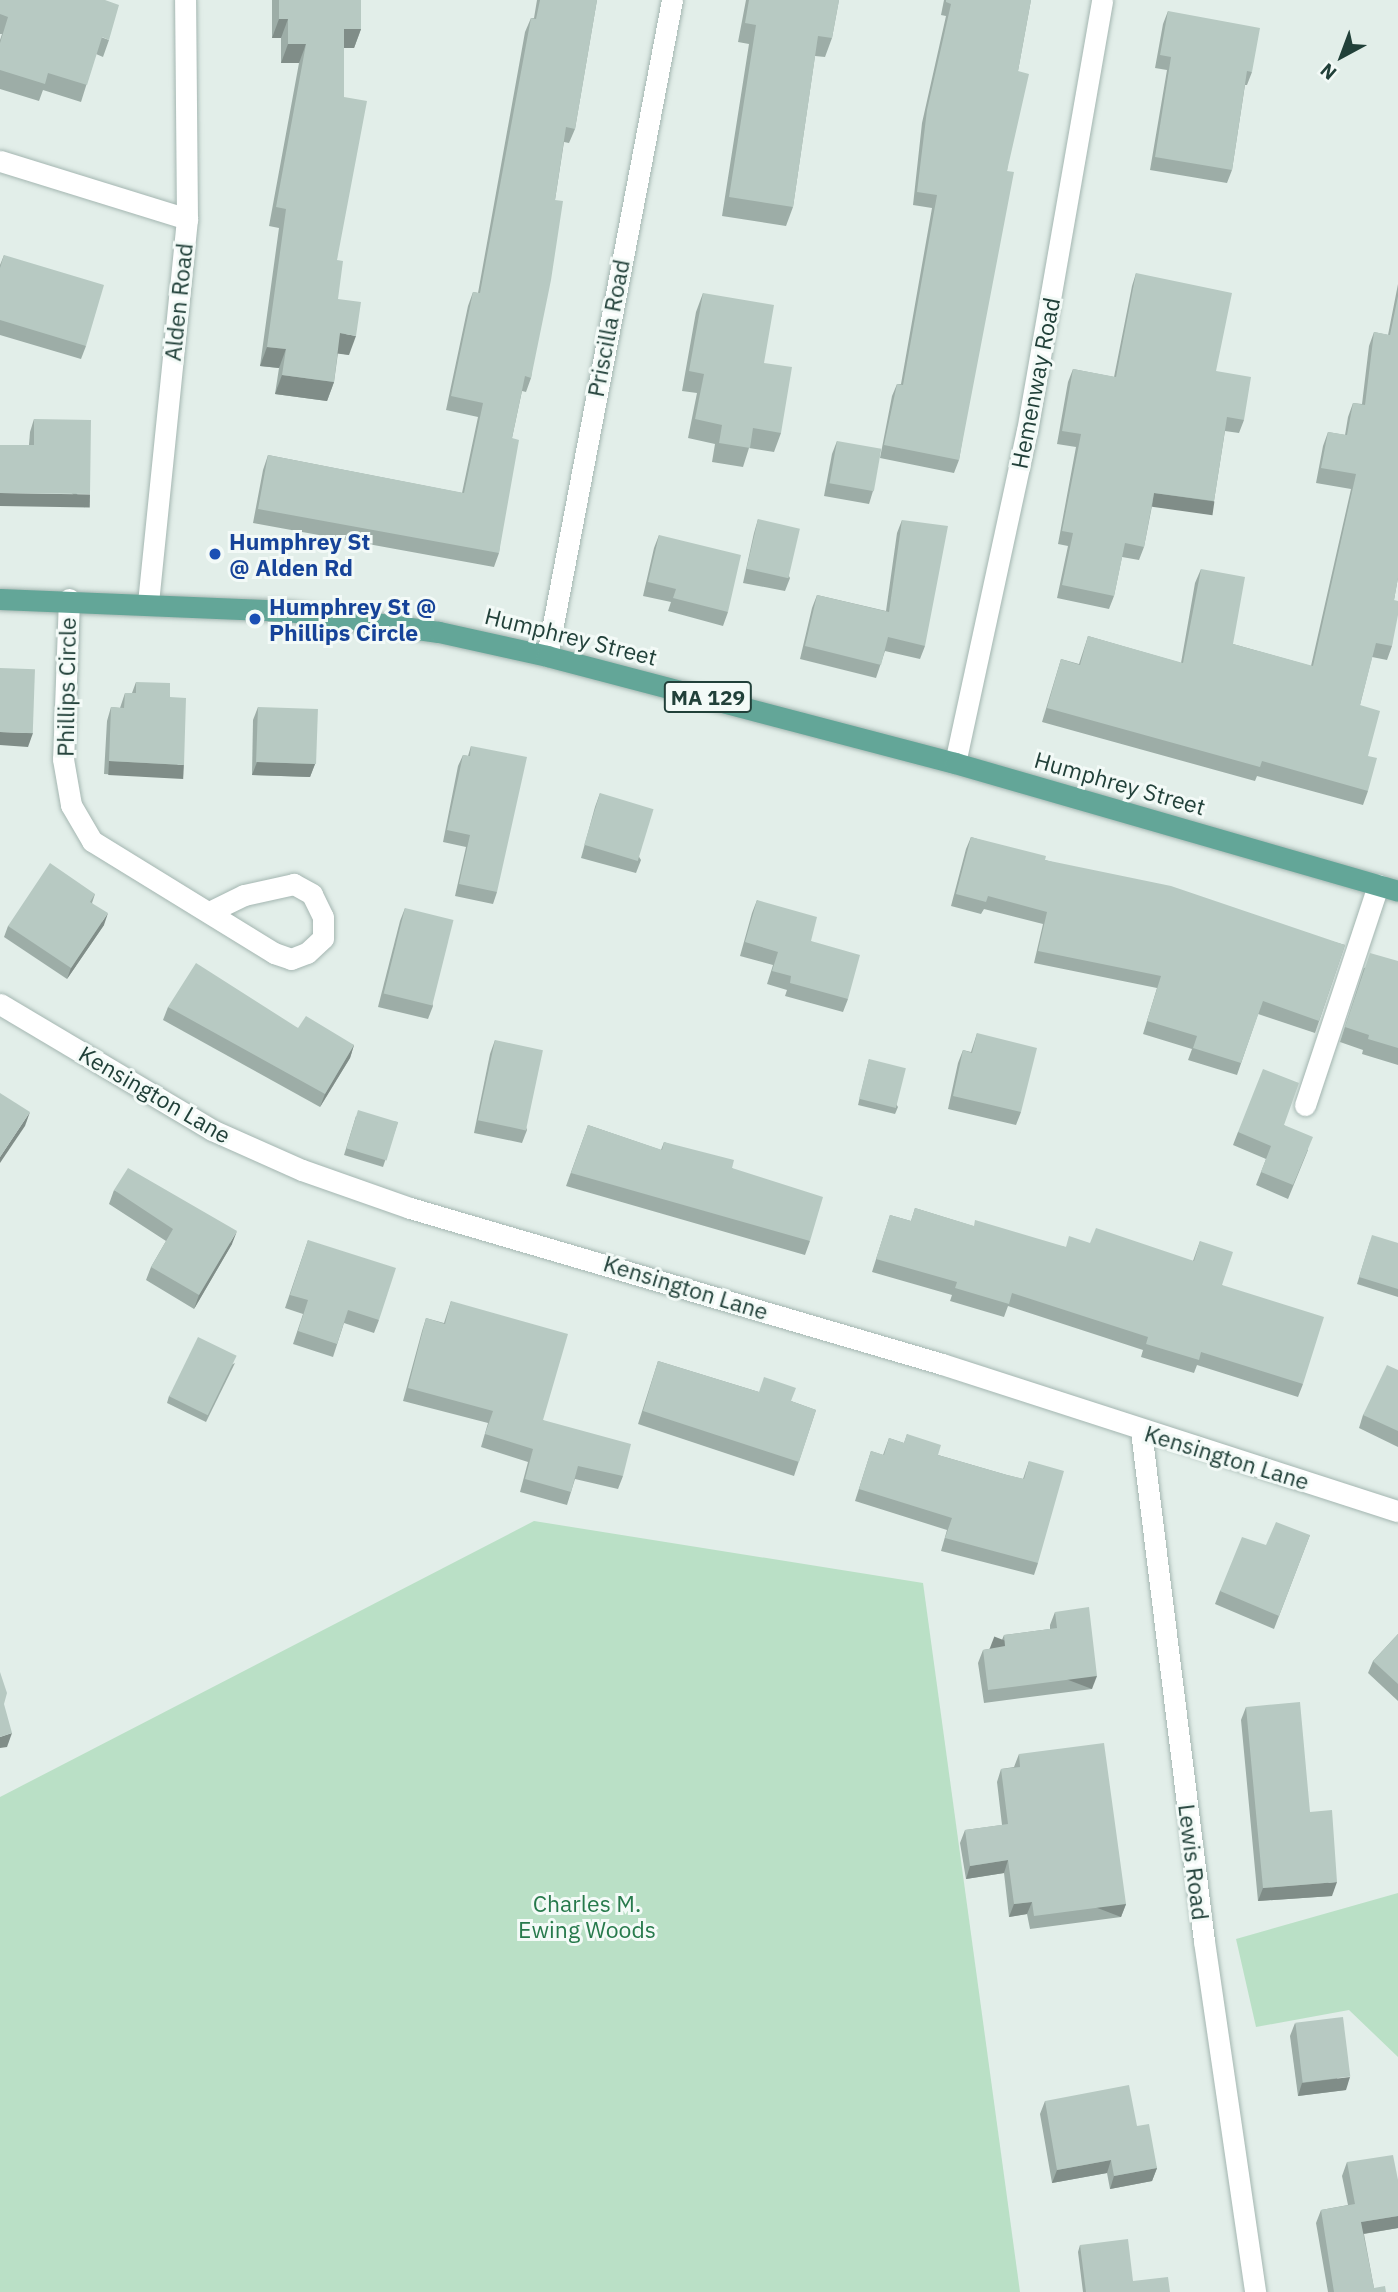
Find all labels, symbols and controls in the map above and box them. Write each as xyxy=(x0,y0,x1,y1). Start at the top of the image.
north arrow xyxy=(1307,21,1377,91)
text: N xyxy=(1315,58,1341,85)
street label: Alden Road xyxy=(158,242,198,362)
street label: Priscilla Road xyxy=(581,257,635,399)
street label: Hemenway Road xyxy=(1005,295,1065,471)
place label: Humphrey St @ Alden Rd xyxy=(229,527,370,581)
marker: Humphrey St @ Alden Rd xyxy=(207,546,223,562)
place label: Humphrey St @ Phillips Circle xyxy=(269,592,437,646)
street label: Humphrey Street xyxy=(482,601,660,671)
marker: Humphrey St @ Phillips Circle xyxy=(247,611,263,627)
street label: Phillips Circle xyxy=(51,617,81,757)
road number: MA 129 xyxy=(662,680,754,714)
street label: Humphrey Street xyxy=(1031,745,1209,821)
street label: Kensington Lane xyxy=(74,1039,236,1149)
street label: Kensington Lane xyxy=(600,1249,772,1325)
street label: Kensington Lane xyxy=(1141,1419,1313,1495)
street label: Lewis Road xyxy=(1173,1802,1215,1922)
park label: Charles M. Ewing Woods xyxy=(518,1889,656,1943)

